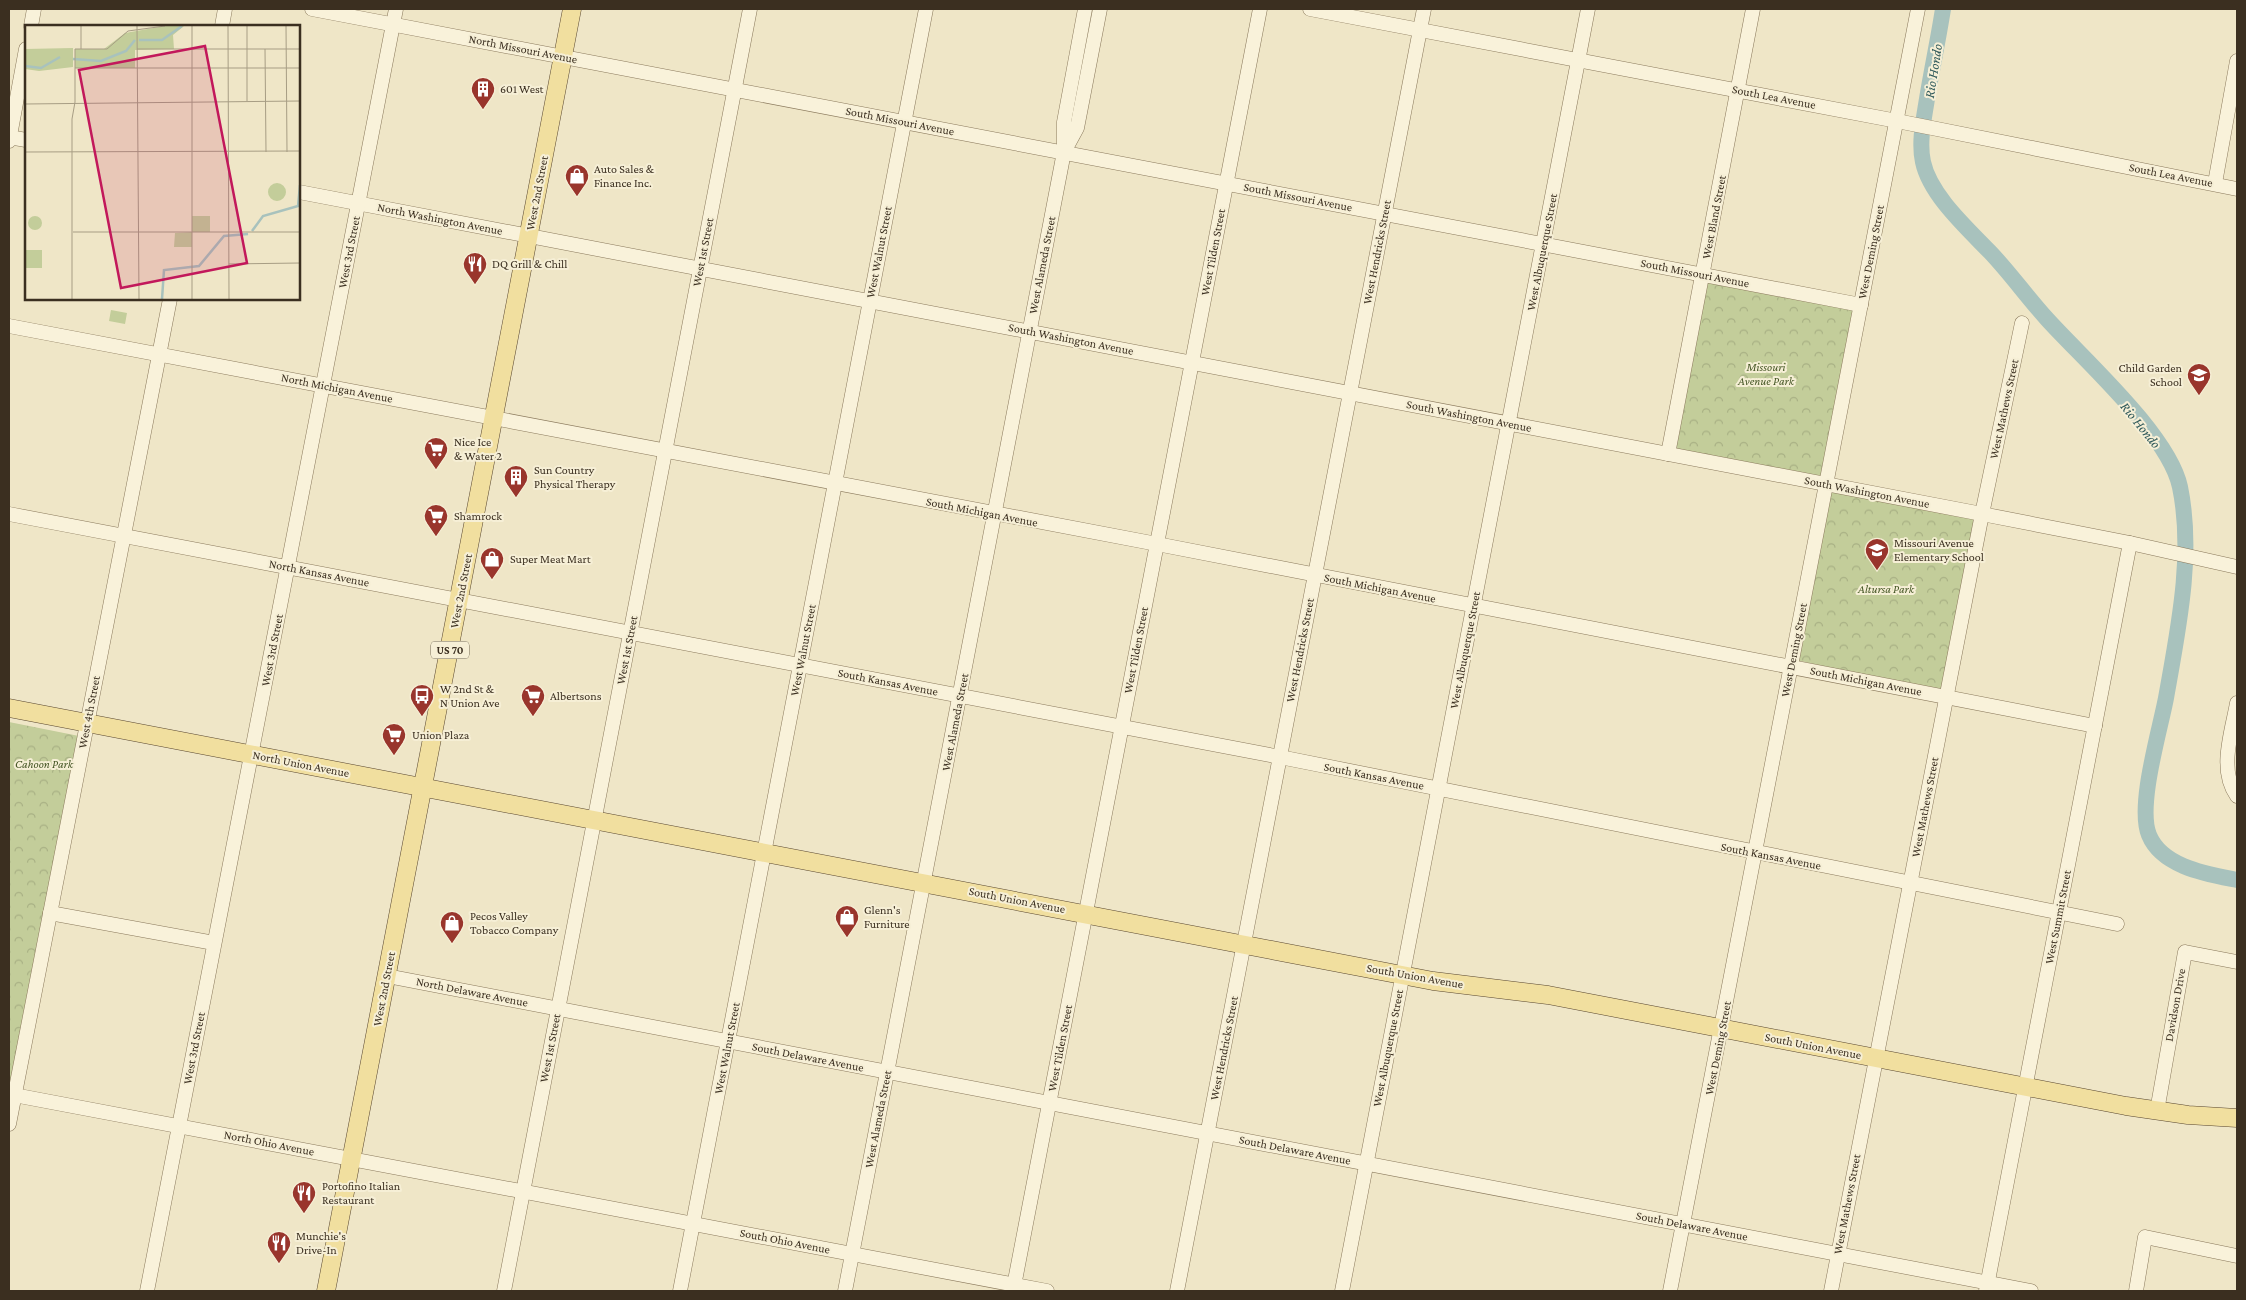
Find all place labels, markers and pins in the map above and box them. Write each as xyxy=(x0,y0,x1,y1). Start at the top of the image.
building icon: 601 West xyxy=(470,76,496,110)
place label: 601 West xyxy=(500,82,545,96)
place label: Auto Sales & Finance Inc. xyxy=(594,162,655,190)
shop icon: Auto Sales & Finance Inc. xyxy=(564,163,590,197)
restaurant icon: DQ Grill & Chill xyxy=(462,251,488,285)
place label: DQ Grill & Chill xyxy=(492,257,567,271)
place label: Child Garden School xyxy=(2118,361,2183,389)
school or university icon: Child Garden School xyxy=(2186,362,2212,396)
place label: Nice Ice & Water 2 xyxy=(454,435,502,463)
supermarket icon: Nice Ice & Water 2 xyxy=(423,436,449,470)
place label: Sun Country Physical Therapy xyxy=(534,463,616,491)
building icon: Sun Country Physical Therapy xyxy=(503,464,529,498)
supermarket icon: Shamrock xyxy=(423,503,449,537)
place label: Shamrock xyxy=(454,509,502,523)
place label: Missouri Avenue Elementary School xyxy=(1894,536,1984,564)
school or university icon: Missouri Avenue Elementary School xyxy=(1864,537,1890,571)
shop icon: Super Meat Mart xyxy=(479,546,505,580)
place label: Super Meat Mart xyxy=(510,552,592,566)
place label: W 2nd St & N Union Ave xyxy=(440,682,499,710)
bus stop icon: W 2nd St & N Union Ave xyxy=(409,683,435,717)
supermarket icon: Albertsons xyxy=(520,683,546,717)
place label: Albertsons xyxy=(550,689,602,703)
supermarket icon: Union Plaza xyxy=(381,722,407,756)
place label: Union Plaza xyxy=(412,728,470,742)
place label: Glenn's Furniture xyxy=(864,903,910,931)
shop icon: Glenn's Furniture xyxy=(834,904,860,938)
place label: Pecos Valley Tobacco Company xyxy=(470,909,559,937)
shop icon: Pecos Valley Tobacco Company xyxy=(439,910,465,944)
place label: Portofino Italian Restaurant xyxy=(322,1179,401,1207)
restaurant icon: Portofino Italian Restaurant xyxy=(291,1180,317,1214)
place label: Munchie's Drive-In xyxy=(296,1229,346,1257)
restaurant icon: Munchie's Drive-In xyxy=(266,1230,292,1264)

